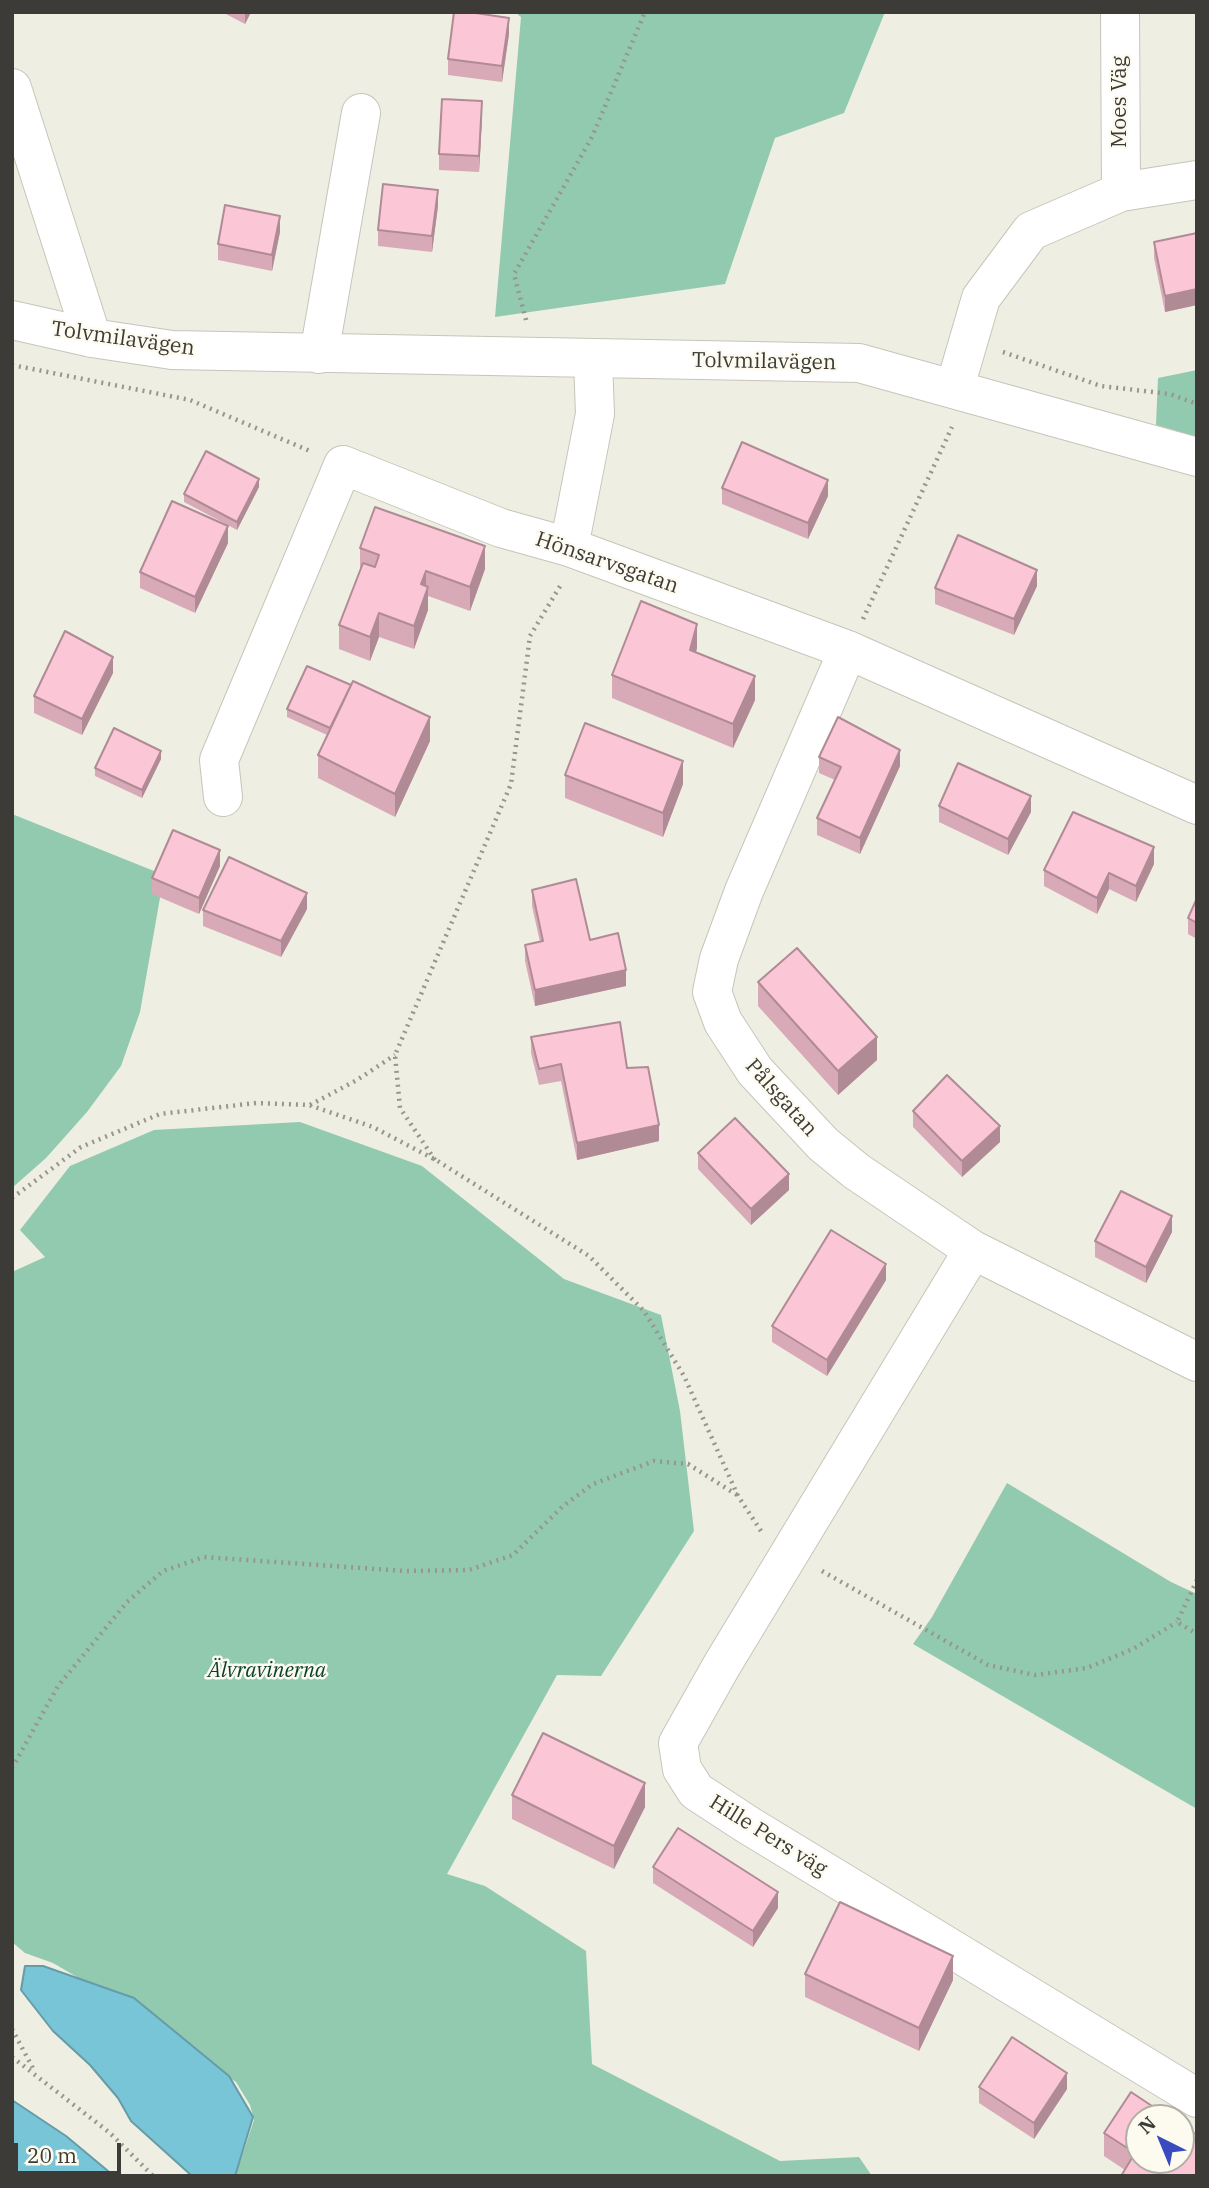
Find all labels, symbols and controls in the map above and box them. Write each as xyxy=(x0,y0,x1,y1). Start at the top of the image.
street label: Moes Väg xyxy=(1107,56,1133,148)
street label: Tolvmilavägen xyxy=(50,316,196,362)
street label: Tolvmilavägen xyxy=(692,348,836,376)
street label: Hönsarvsgatan xyxy=(532,527,682,599)
street label: Pålsgatan xyxy=(740,1054,822,1142)
park label: Älvravinerna xyxy=(208,1658,326,1684)
street label: Hille Pers väg xyxy=(705,1790,831,1882)
north arrow xyxy=(1125,2104,1195,2174)
text: N xyxy=(1133,2111,1161,2139)
scale bar xyxy=(18,2128,124,2172)
text: 20 m xyxy=(27,2141,77,2169)

